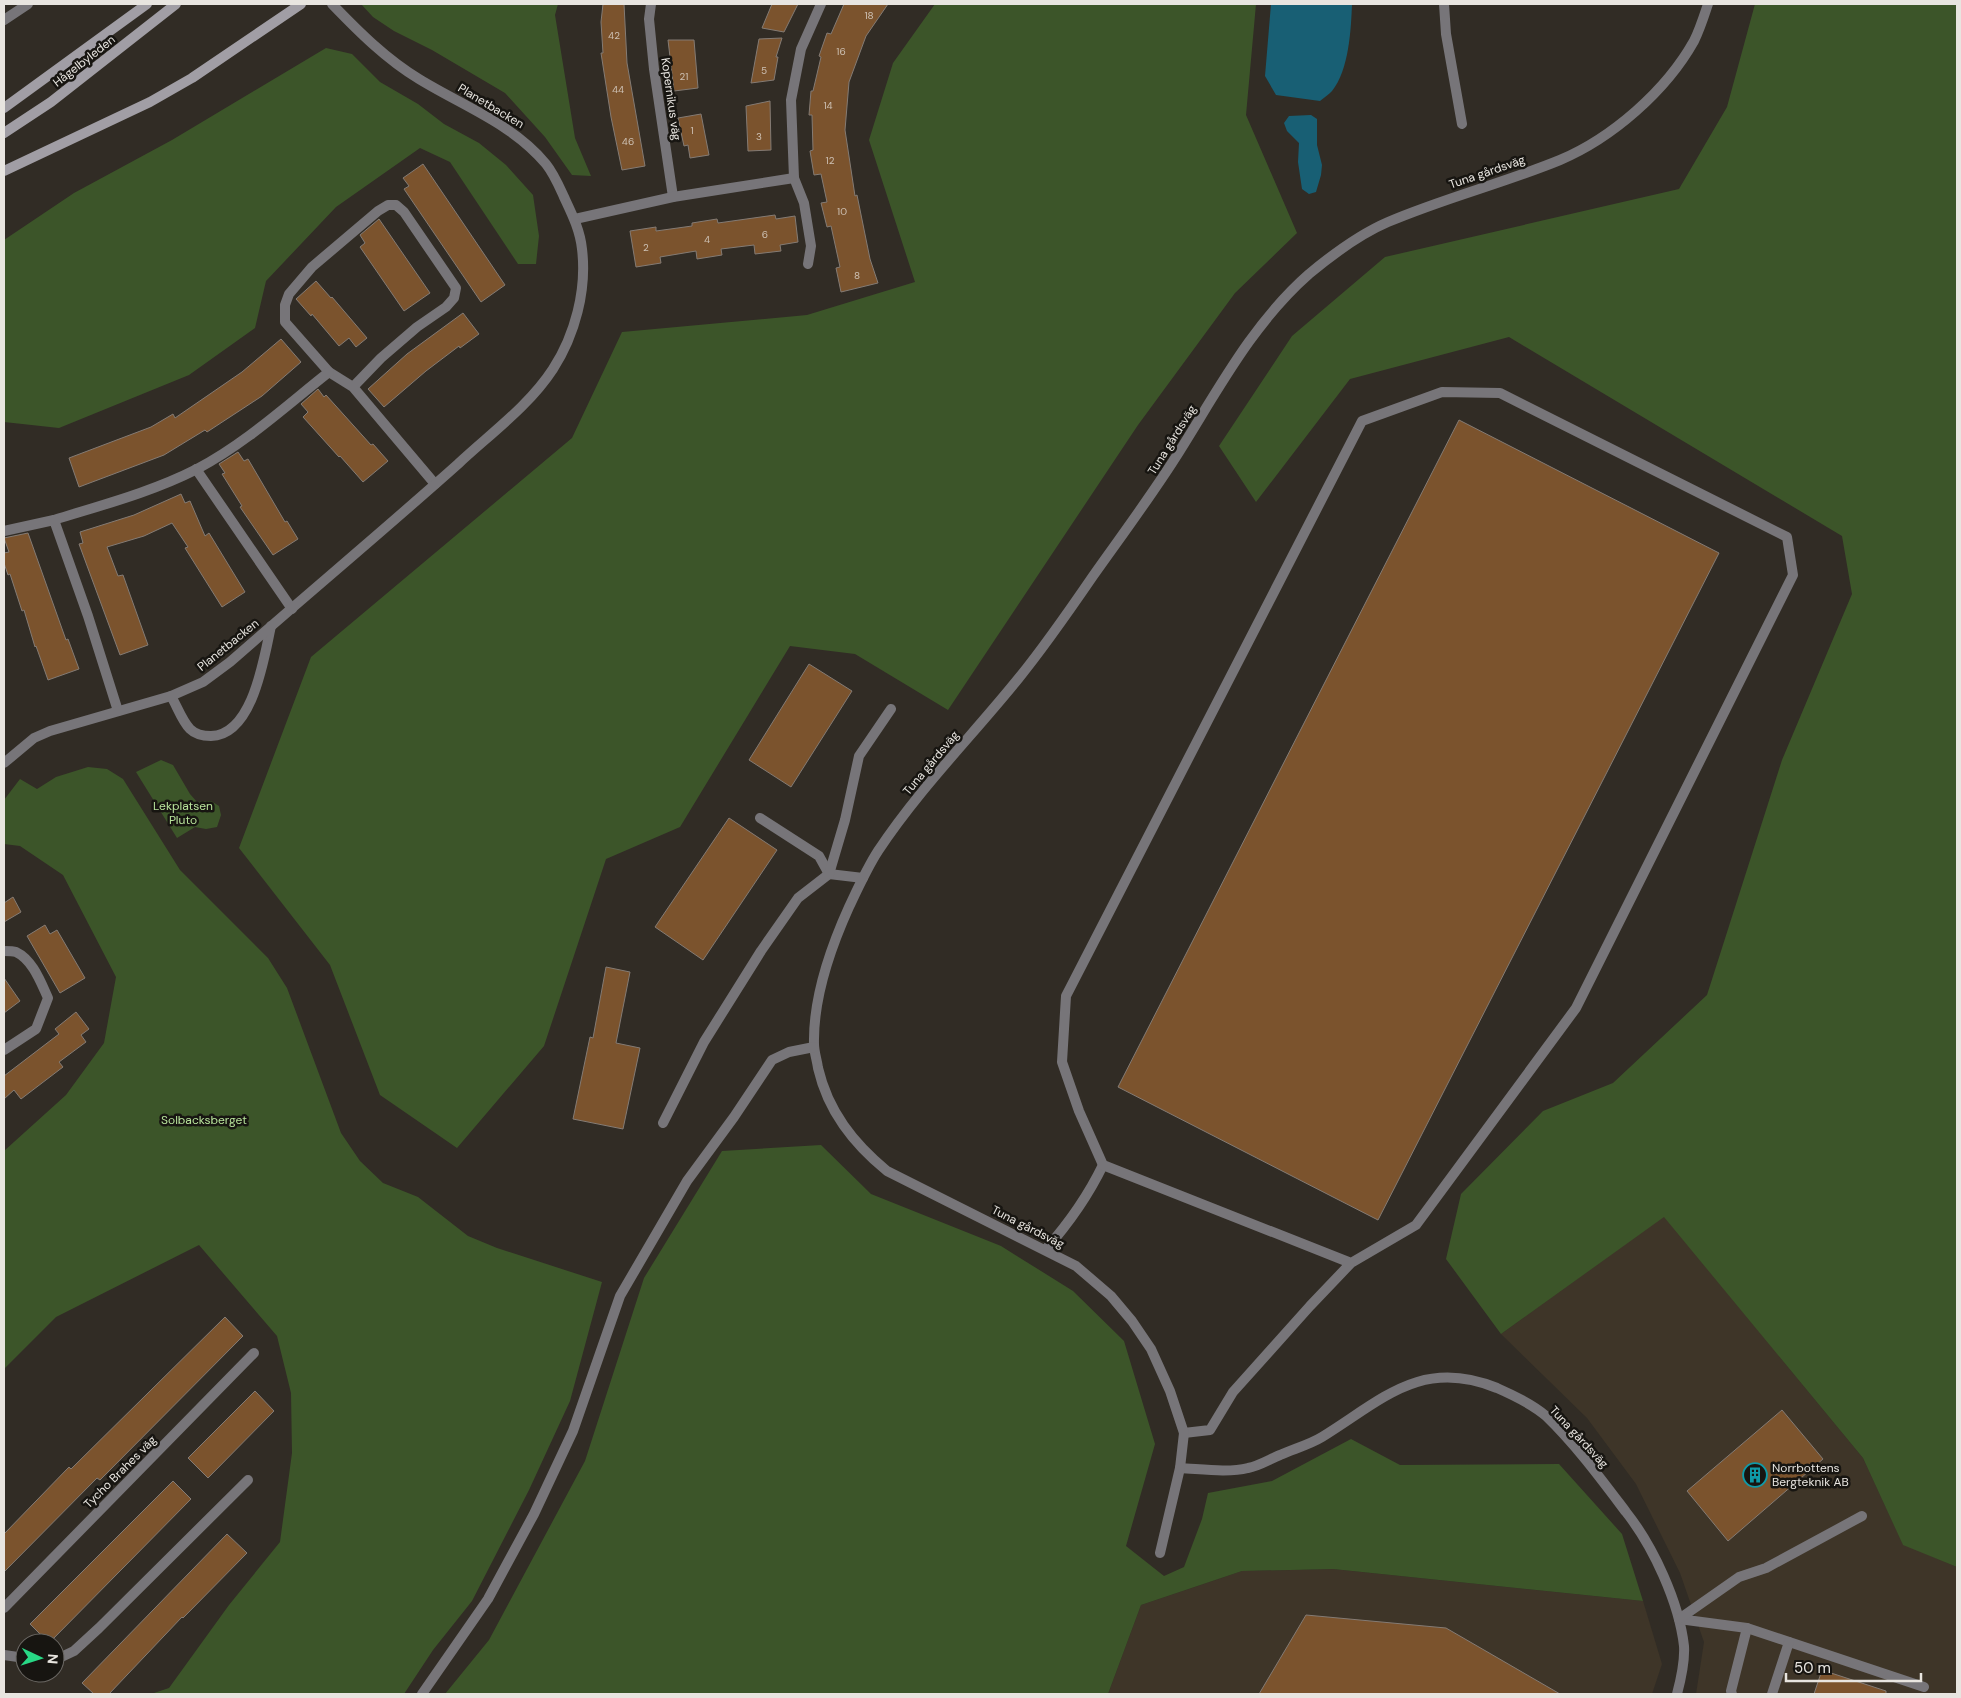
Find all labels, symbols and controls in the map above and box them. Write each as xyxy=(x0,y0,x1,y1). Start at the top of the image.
house number: 18 xyxy=(864,9,874,22)
house number: 42 xyxy=(608,29,620,42)
street label: Hågelbyleden xyxy=(49,32,119,90)
house number: 16 xyxy=(836,45,846,58)
street label: Kopernikus väg xyxy=(657,56,685,142)
house number: 5 xyxy=(761,64,767,77)
house number: 21 xyxy=(680,70,688,83)
street label: Planetbacken xyxy=(455,80,527,132)
house number: 44 xyxy=(612,83,624,96)
house number: 14 xyxy=(823,99,833,112)
house number: 1 xyxy=(690,124,694,137)
house number: 3 xyxy=(756,130,762,143)
house number: 46 xyxy=(622,135,634,148)
street label: Tuna gårdsväg xyxy=(1447,151,1527,193)
house number: 12 xyxy=(826,154,835,167)
house number: 10 xyxy=(837,205,847,218)
house number: 6 xyxy=(762,228,768,241)
house number: 4 xyxy=(704,233,710,246)
house number: 2 xyxy=(643,241,649,254)
house number: 8 xyxy=(854,269,860,282)
street label: Tuna gårdsväg xyxy=(1144,402,1200,478)
street label: Planetbacken xyxy=(194,615,262,675)
street label: Tuna gårdsväg xyxy=(899,727,963,799)
park label: Lekplatsen Pluto xyxy=(153,798,213,828)
park label: Solbacksberget xyxy=(161,1112,247,1128)
street label: Tuna gårdsväg xyxy=(989,1202,1067,1252)
street label: Tuna gårdsväg xyxy=(1546,1402,1612,1472)
street label: Tycho Brahes väg xyxy=(80,1432,160,1512)
place label: Norrbottens Bergteknik AB xyxy=(1772,1460,1849,1490)
building icon: Norrbottens Bergteknik AB xyxy=(1742,1462,1768,1488)
north arrow xyxy=(15,1633,65,1683)
scale bar xyxy=(1786,1650,1921,1682)
text: N xyxy=(44,1653,62,1665)
text: 50 m xyxy=(1794,1658,1831,1678)

